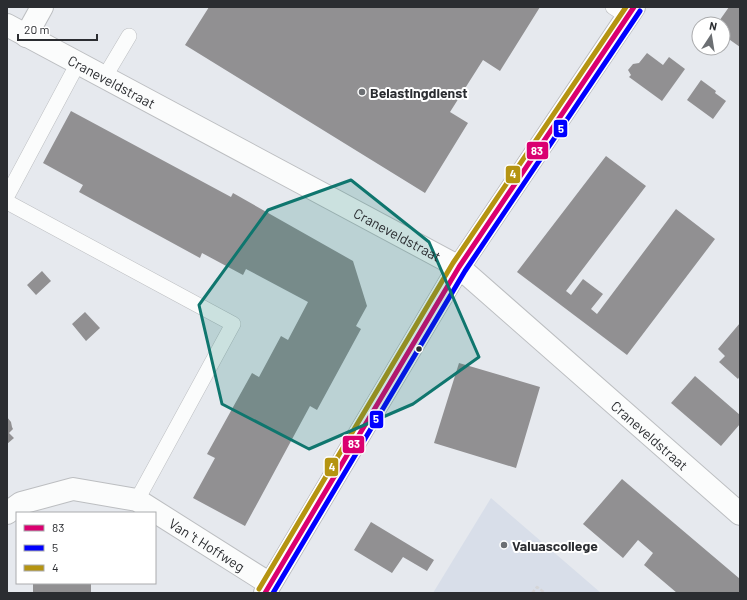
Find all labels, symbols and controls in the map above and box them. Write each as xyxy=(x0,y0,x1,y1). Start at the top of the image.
scale bar xyxy=(18,16,97,42)
north arrow xyxy=(691,16,731,56)
text: N xyxy=(708,19,718,33)
text: 20 m xyxy=(24,22,50,36)
street label: Craneveldstraat xyxy=(65,51,158,111)
place label: Belastingdienst xyxy=(370,84,468,101)
marker: Belastingdienst xyxy=(357,87,367,97)
line badge: 5 xyxy=(553,119,568,138)
text: 5 xyxy=(558,122,564,135)
line badge: 83 xyxy=(526,141,549,160)
text: 83 xyxy=(531,144,543,157)
line badge: 4 xyxy=(505,165,521,184)
text: 4 xyxy=(510,167,517,180)
street label: Craneveldstraat xyxy=(351,204,444,264)
unlabelled marker xyxy=(414,344,424,354)
street label: Craneveldstraat xyxy=(608,397,692,473)
line badge: 5 xyxy=(369,410,384,429)
text: 5 xyxy=(373,412,379,425)
line badge: 83 xyxy=(342,435,365,454)
text: 83 xyxy=(348,437,360,450)
line badge: 4 xyxy=(324,457,339,477)
text: 4 xyxy=(329,460,336,473)
legend xyxy=(16,512,156,584)
street label: Van 't Hoffweg xyxy=(166,514,248,575)
text: 83 xyxy=(52,520,64,534)
place label: Valuascollege xyxy=(512,537,598,554)
text: 5 xyxy=(52,540,58,554)
marker: Valuascollege xyxy=(499,540,509,550)
text: 4 xyxy=(52,560,59,574)

